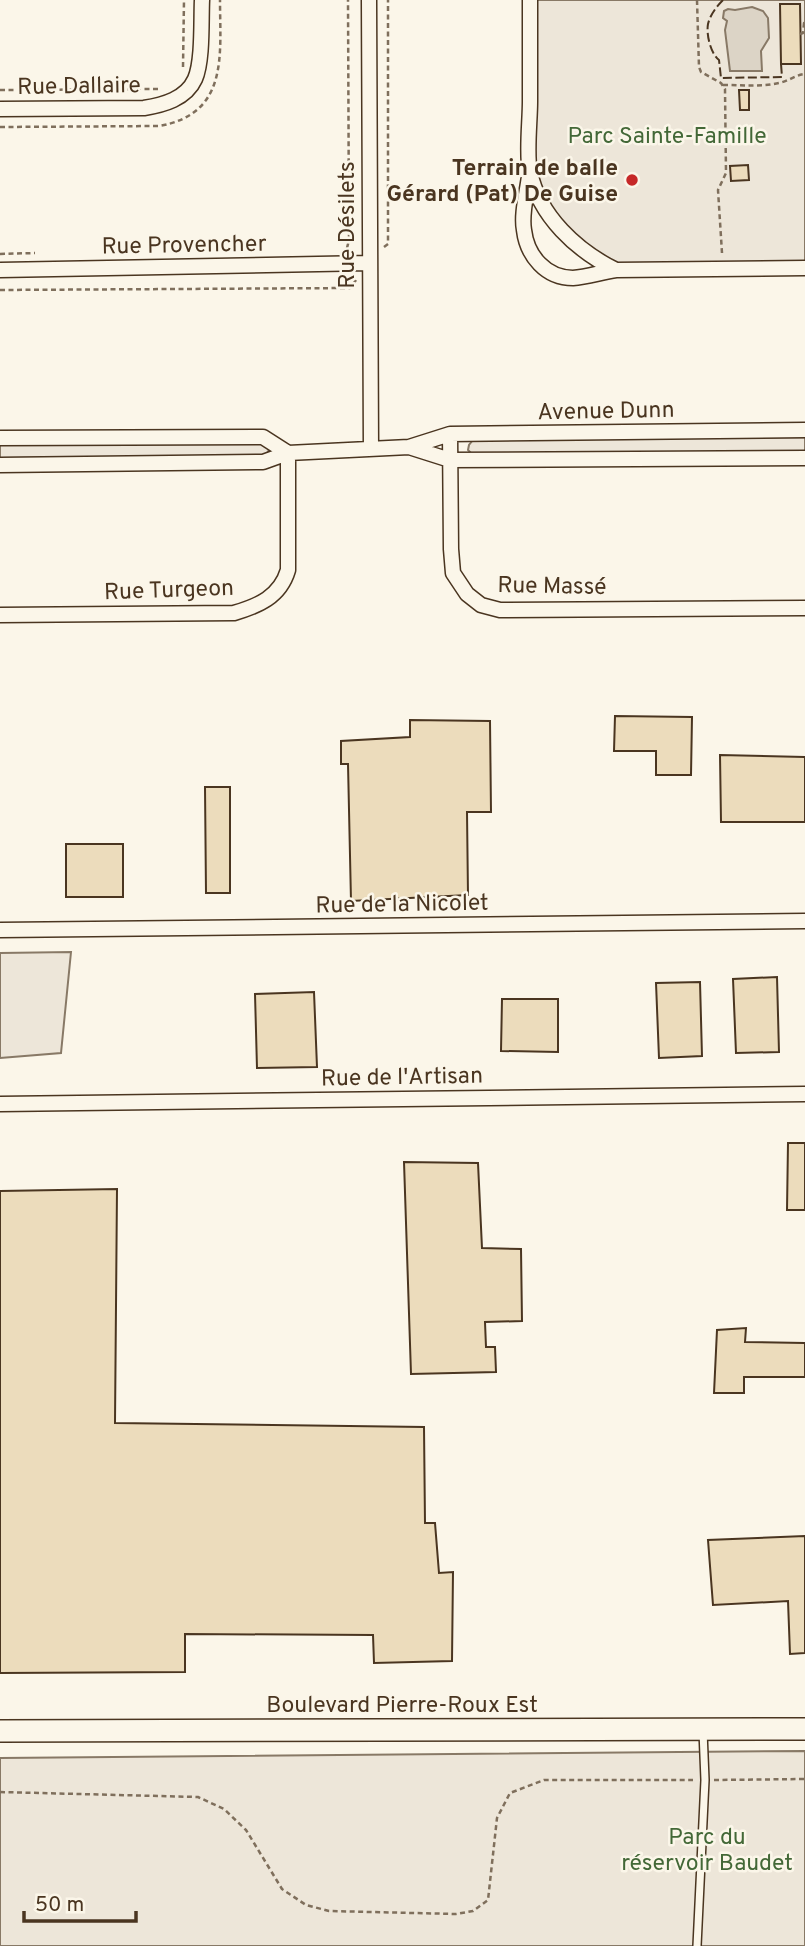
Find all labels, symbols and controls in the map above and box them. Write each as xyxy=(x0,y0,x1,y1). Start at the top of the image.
street label: Rue Dallaire xyxy=(17,72,141,103)
park label: Parc Sainte-Famille xyxy=(567,123,767,152)
place label: Terrain de balle Gérard (Pat) De Guise xyxy=(386,155,618,210)
street label: Rue Désilets xyxy=(334,161,363,289)
marker: Terrain de balle Gérard (Pat) De Guise xyxy=(624,172,640,188)
street label: Rue Provencher xyxy=(101,231,267,262)
street label: Avenue Dunn xyxy=(537,397,675,428)
street label: Rue Massé xyxy=(497,572,607,603)
street label: Rue Turgeon xyxy=(104,575,235,608)
street label: Rue de la Nicolet xyxy=(315,889,489,922)
street label: Rue de l'Artisan xyxy=(321,1063,483,1094)
street label: Boulevard Pierre-Roux Est xyxy=(266,1692,538,1721)
park label: Parc du réservoir Baudet xyxy=(621,1824,793,1879)
scale bar xyxy=(24,1880,136,1924)
text: 50 m xyxy=(35,1892,84,1919)

